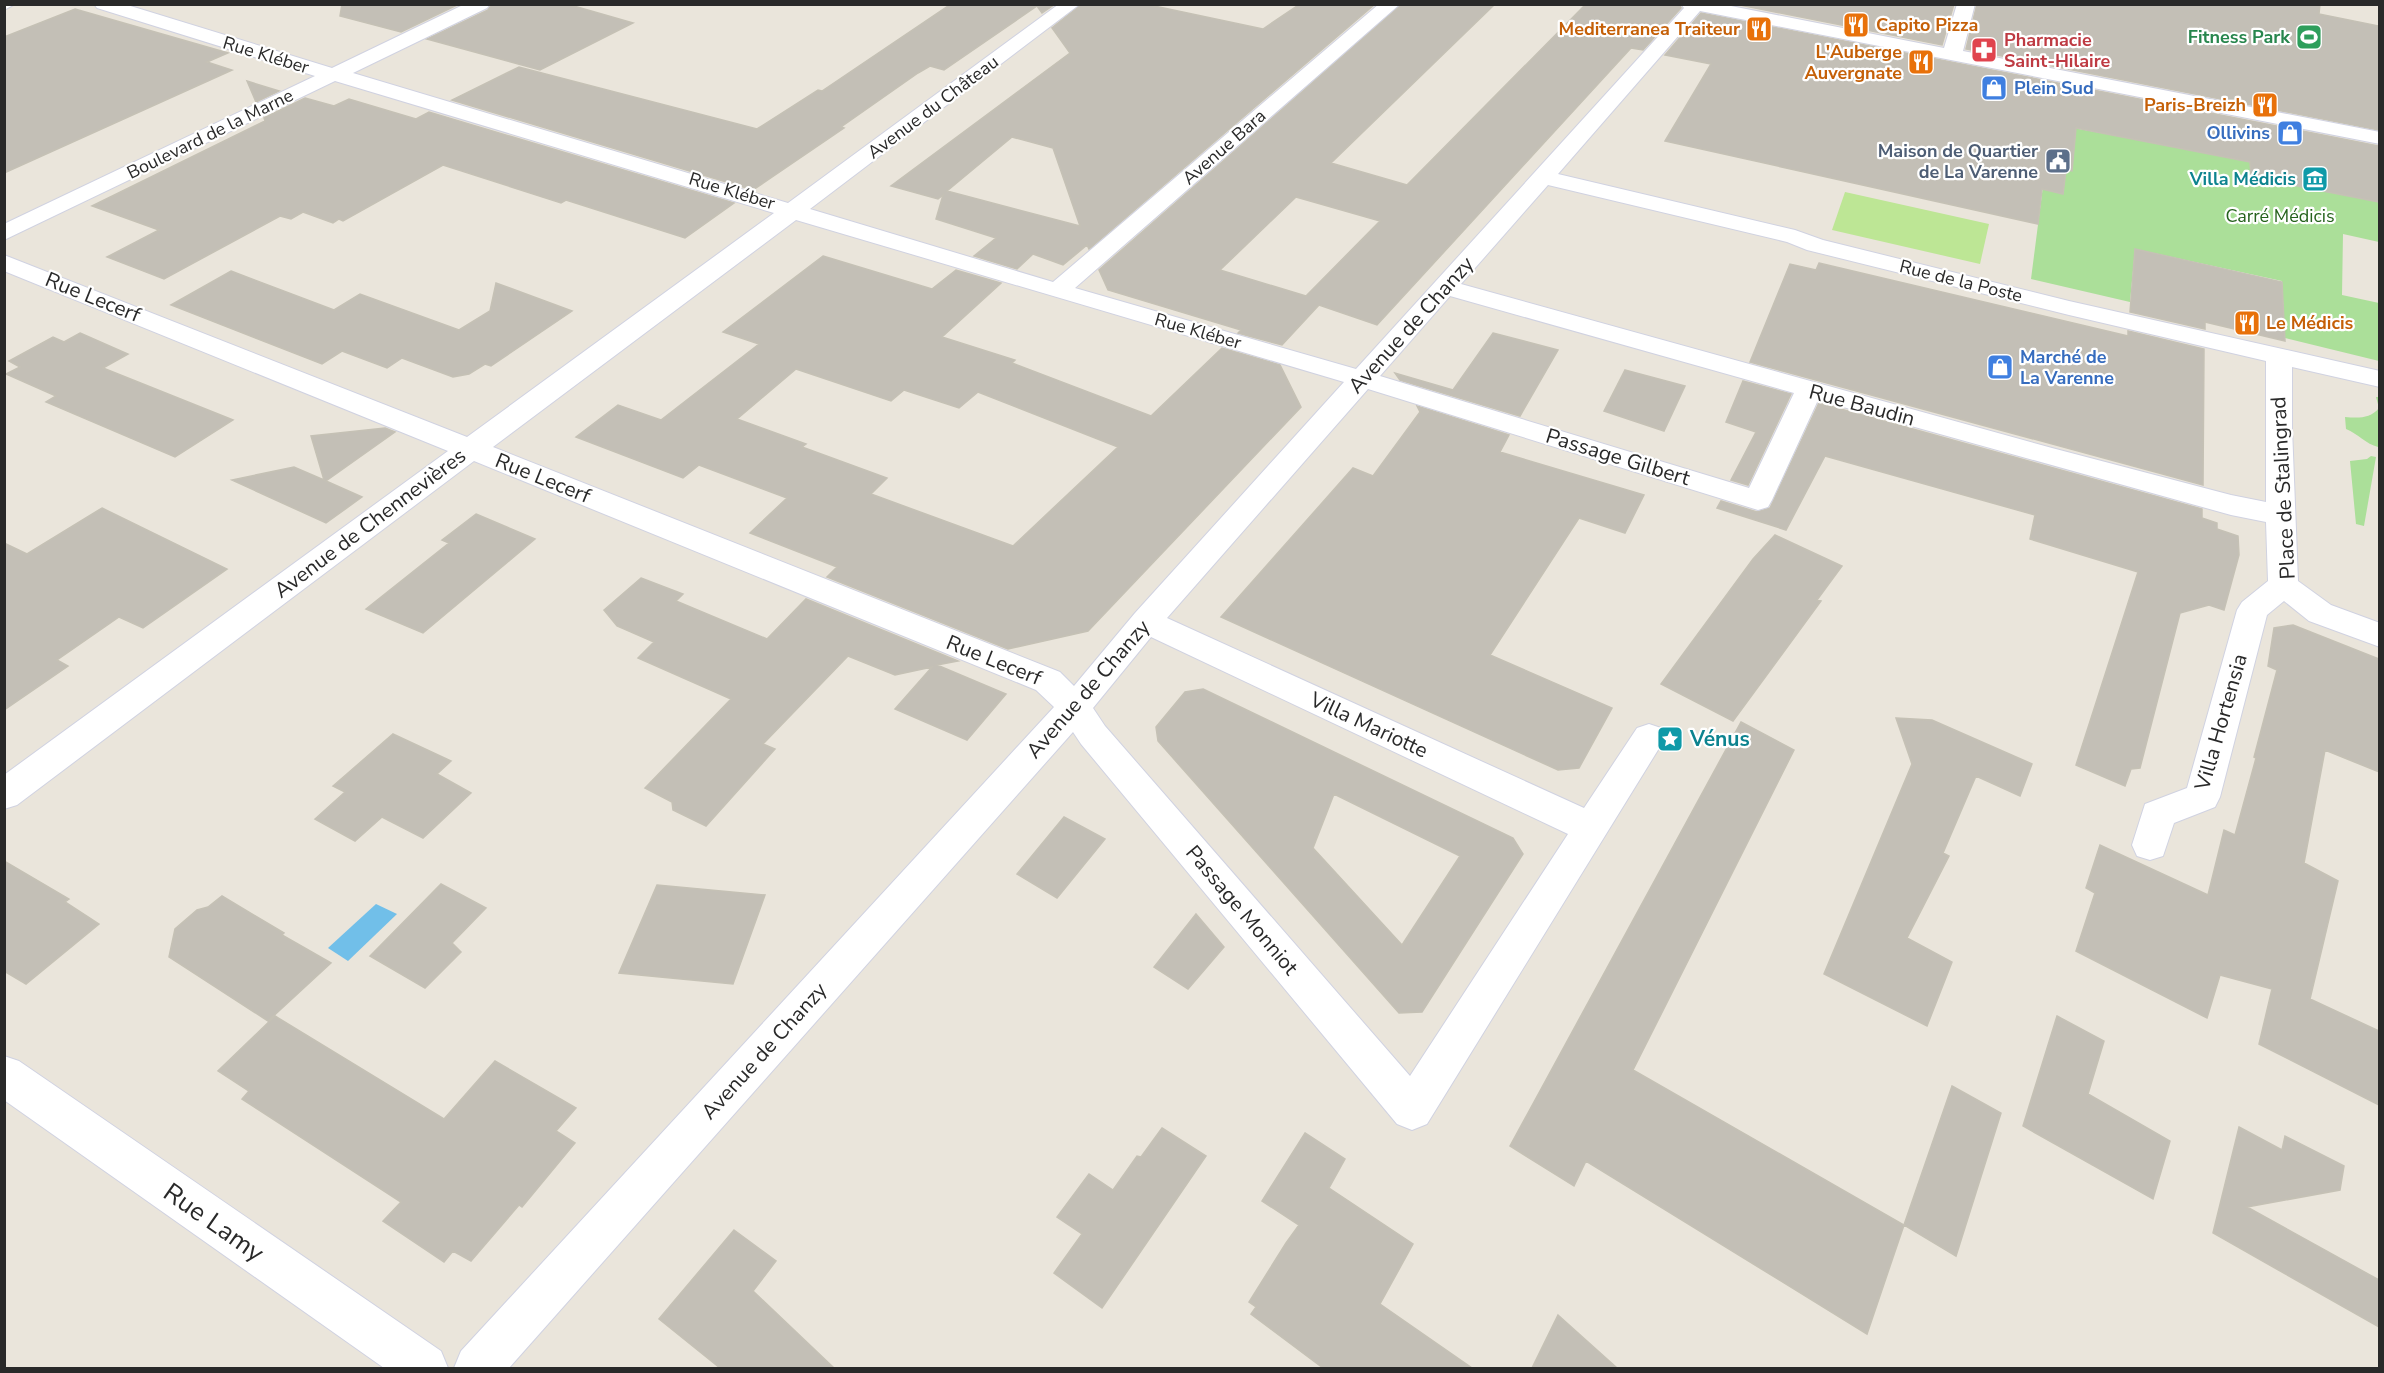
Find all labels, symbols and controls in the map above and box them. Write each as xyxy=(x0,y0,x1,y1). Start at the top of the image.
restaurant icon: Capito Pizza xyxy=(1841,10,1871,40)
place label: Capito Pizza xyxy=(1876,13,1978,37)
restaurant icon: Mediterranea Traiteur xyxy=(1744,14,1774,44)
place label: Mediterranea Traiteur xyxy=(1559,17,1740,41)
sports icon: Fitness Park xyxy=(2294,22,2324,52)
place label: Fitness Park xyxy=(2188,25,2290,49)
place label: Pharmacie Saint-Hilaire xyxy=(2004,28,2111,73)
street label: Rue Kléber xyxy=(220,31,313,80)
pharmacy icon: Pharmacie Saint-Hilaire xyxy=(1969,35,1999,65)
place label: L'Auberge Auvergnate xyxy=(1804,40,1902,85)
restaurant icon: L'Auberge Auvergnate xyxy=(1906,47,1936,77)
street label: Avenue du Château xyxy=(863,50,1003,164)
shop icon: Plein Sud xyxy=(1979,73,2009,103)
place label: Plein Sud xyxy=(2014,76,2094,100)
street label: Boulevard de la Marne xyxy=(123,83,297,185)
restaurant icon: Paris-Breizh xyxy=(2250,90,2280,120)
place label: Paris-Breizh xyxy=(2144,93,2246,117)
street label: Avenue Bara xyxy=(1177,104,1271,190)
shop icon: Ollivins xyxy=(2275,118,2305,148)
place label: Ollivins xyxy=(2206,121,2270,145)
place label: Maison de Quartier de La Varenne xyxy=(1878,139,2038,184)
public building icon: Maison de Quartier de La Varenne xyxy=(2043,146,2073,176)
museum icon: Villa Médicis xyxy=(2300,164,2330,194)
street label: Rue Kléber xyxy=(686,167,779,216)
place label: Villa Médicis xyxy=(2189,167,2296,191)
park label: Carré Médicis xyxy=(2225,204,2335,228)
street label: Avenue de Chanzy xyxy=(1342,250,1480,399)
street label: Rue de la Poste xyxy=(1897,254,2025,308)
street label: Rue Lecerf xyxy=(41,265,146,329)
street label: Rue Kléber xyxy=(1152,307,1245,355)
restaurant icon: Le Médicis xyxy=(2232,308,2262,338)
place label: Le Médicis xyxy=(2266,311,2353,335)
place label: Marché de La Varenne xyxy=(2020,345,2114,390)
shop icon: Marché de La Varenne xyxy=(1985,352,2015,382)
street label: Rue Baudin xyxy=(1806,377,1918,433)
street label: Place de Stalingrad xyxy=(2264,396,2302,580)
street label: Passage Gilbert xyxy=(1543,422,1694,492)
street label: Avenue de Chennevières xyxy=(268,442,472,604)
street label: Rue Lecerf xyxy=(491,446,596,510)
street label: Avenue de Chanzy xyxy=(1020,614,1156,764)
street label: Rue Lecerf xyxy=(942,628,1047,692)
street label: Villa Hortensia xyxy=(2188,651,2254,794)
street label: Villa Mariotte xyxy=(1305,685,1432,764)
place icon: Vénus xyxy=(1655,724,1685,754)
place label: Vénus xyxy=(1689,725,1750,753)
street label: Passage Monniot xyxy=(1179,839,1305,981)
street label: Avenue de Chanzy xyxy=(695,976,833,1125)
street label: Rue Lamy xyxy=(156,1175,272,1270)

